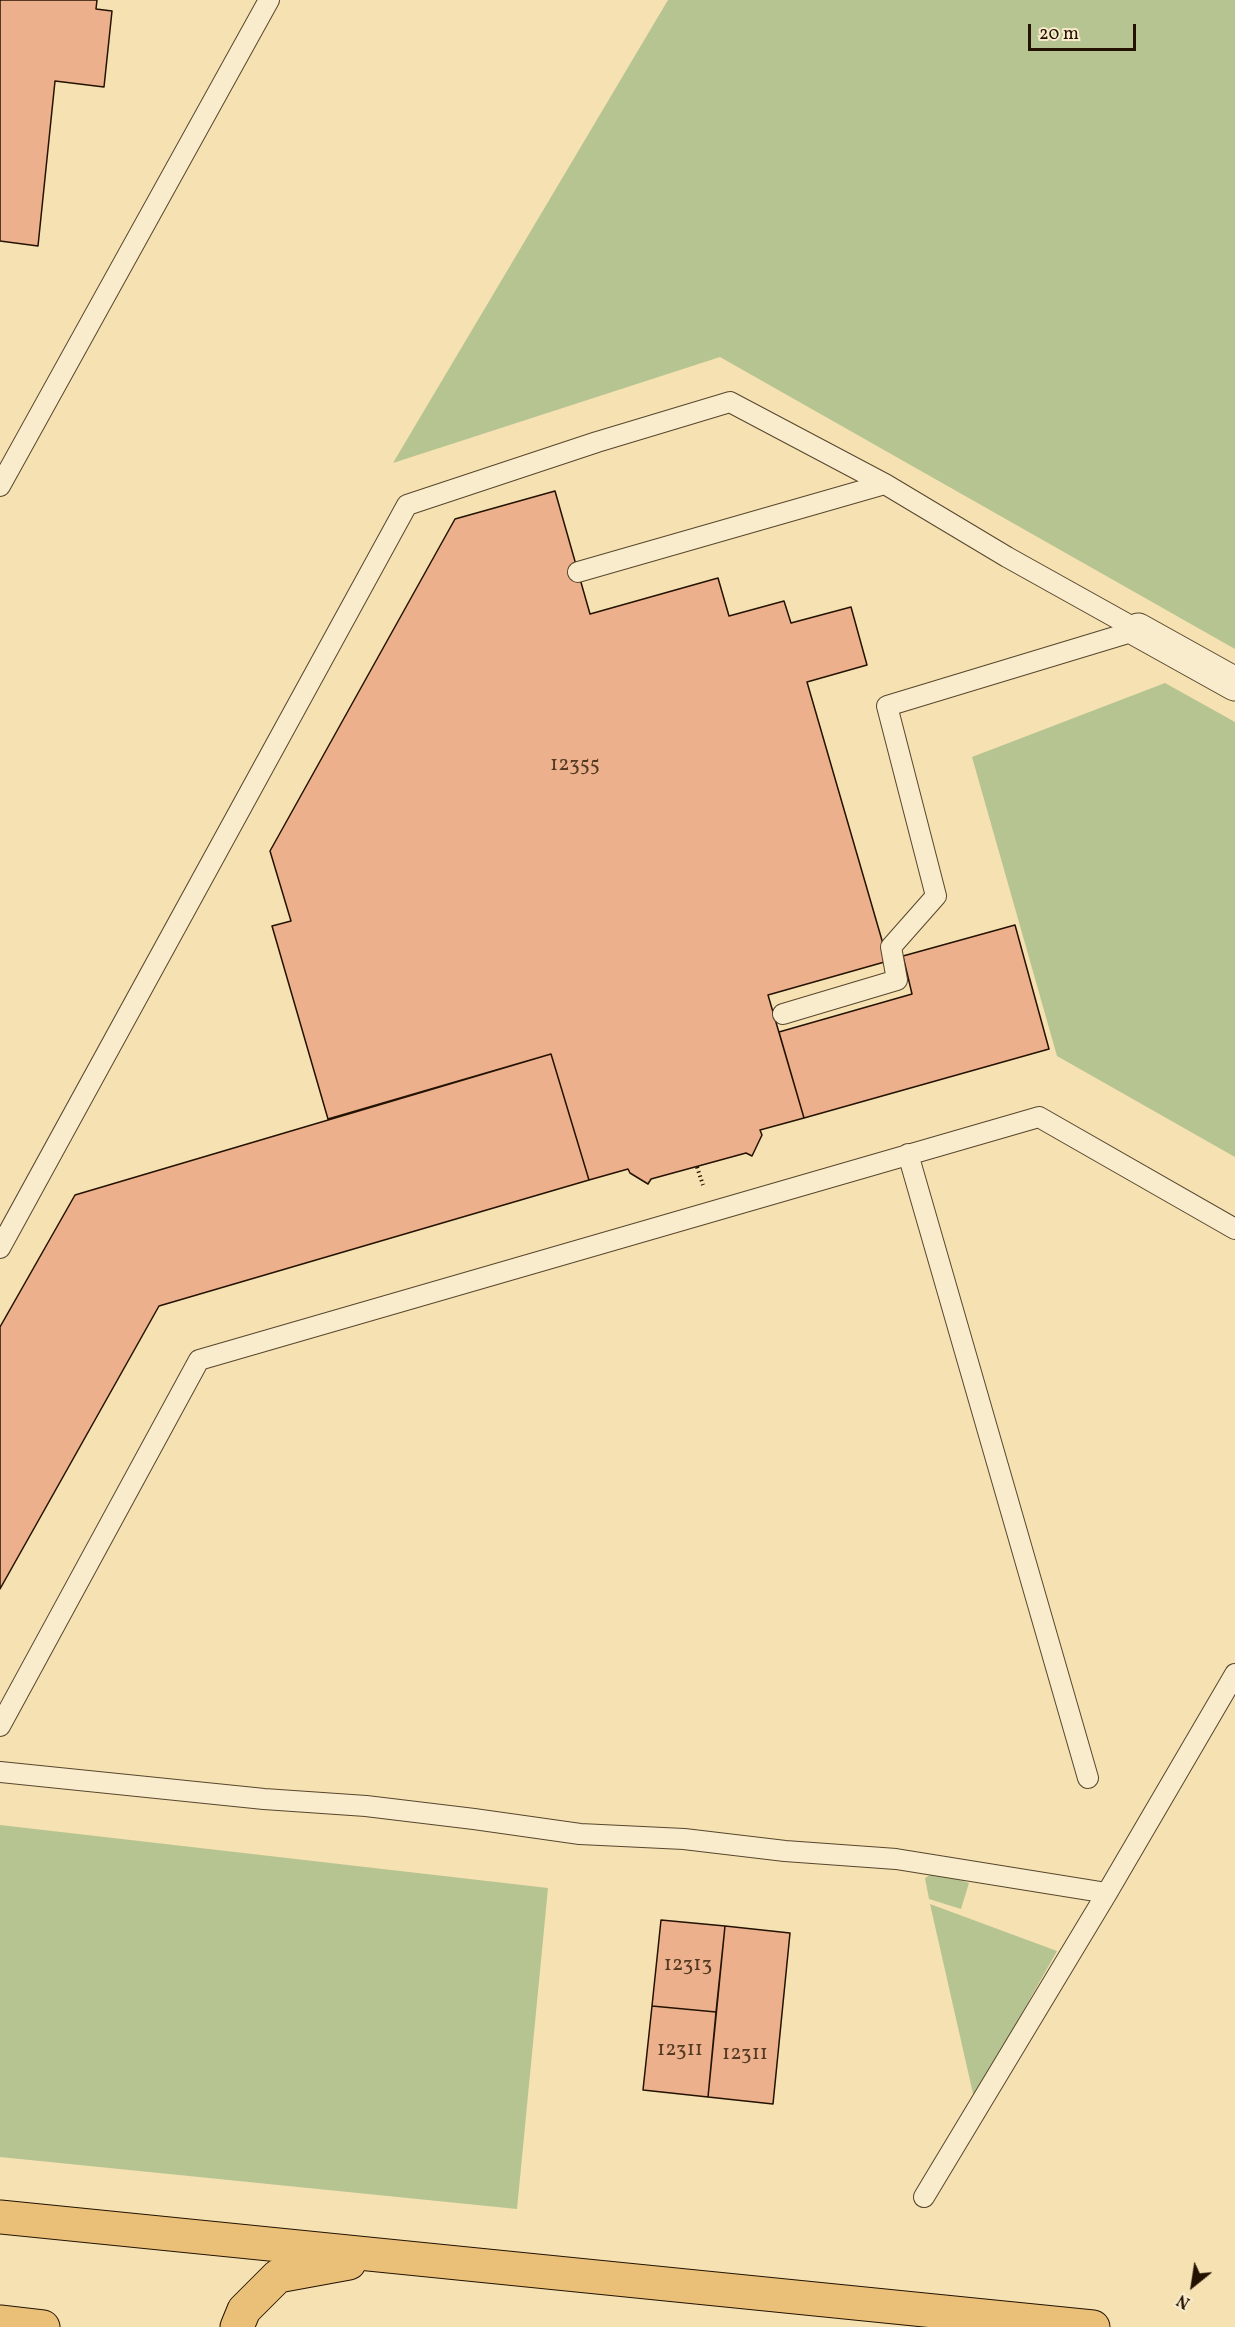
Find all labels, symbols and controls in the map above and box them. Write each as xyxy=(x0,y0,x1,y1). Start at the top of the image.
scale bar xyxy=(1031,12,1139,50)
text: 20 m xyxy=(1039,22,1079,47)
house number: 12355 xyxy=(550,753,600,779)
house number: 12313 xyxy=(664,1953,712,1979)
house number: 12311 xyxy=(657,2038,703,2064)
house number: 12311 xyxy=(722,2042,768,2068)
north arrow xyxy=(1163,2255,1223,2315)
text: N xyxy=(1173,2288,1195,2313)

